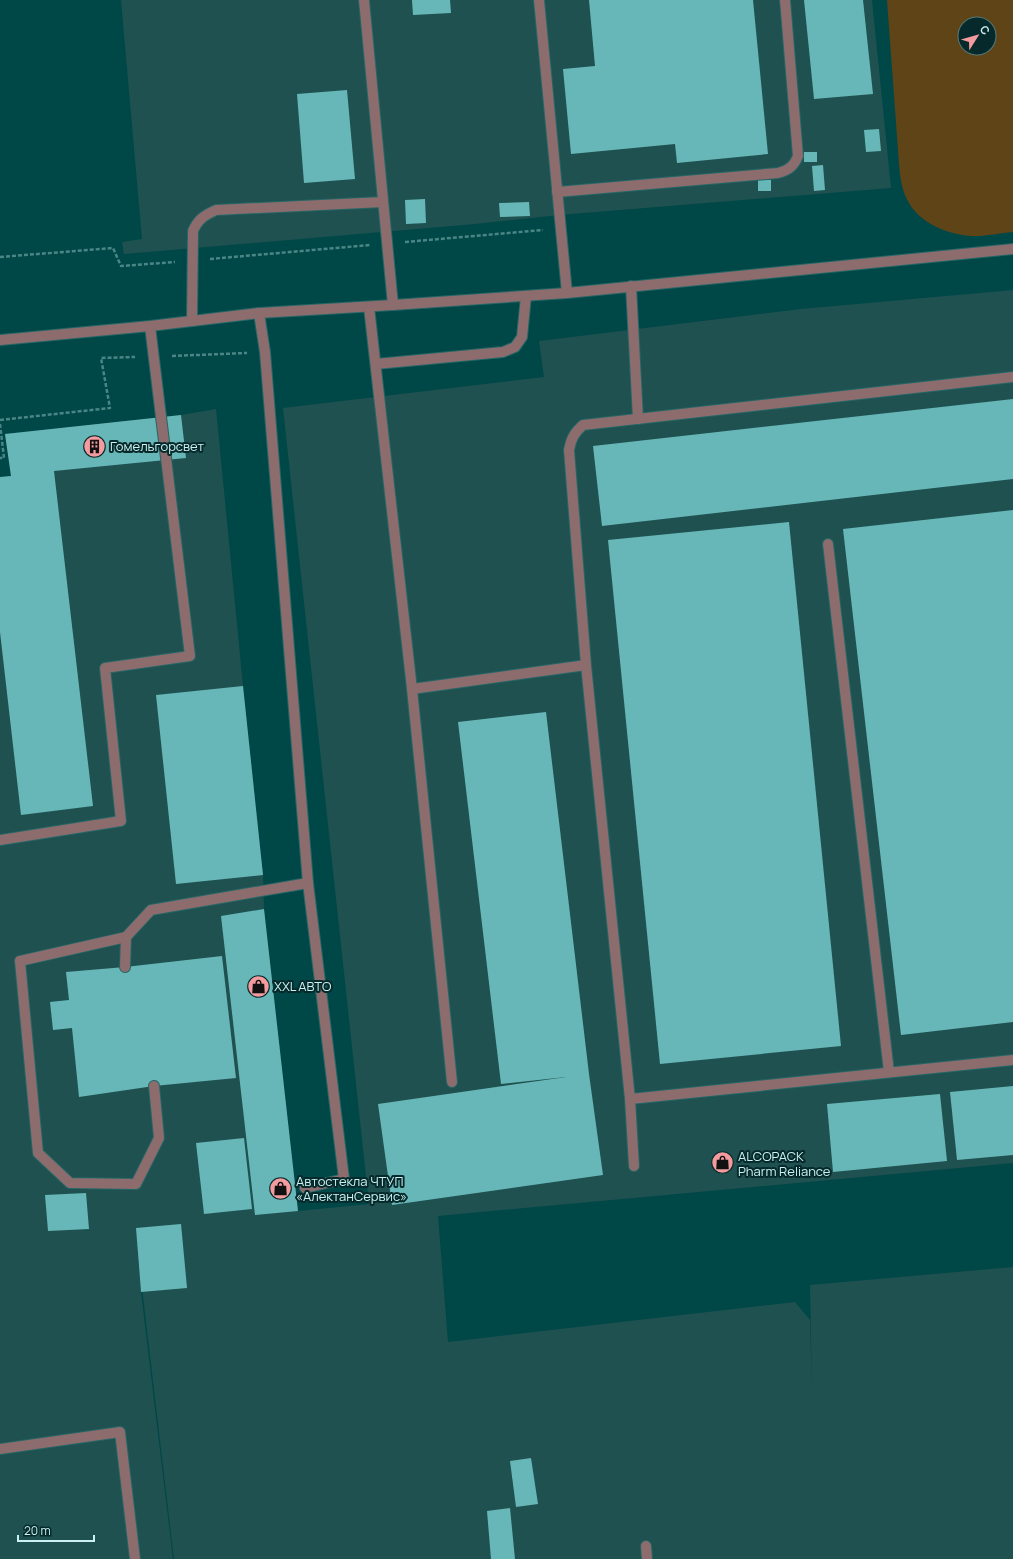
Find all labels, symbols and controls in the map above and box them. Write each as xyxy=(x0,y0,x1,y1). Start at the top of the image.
north arrow xyxy=(957,16,997,56)
text: С xyxy=(977,22,994,37)
building icon: Гомельгорсвет xyxy=(82,433,108,459)
place label: Гомельгорсвет xyxy=(110,437,205,455)
shop icon: XXL АВТО xyxy=(246,973,272,999)
place label: XXL АВТО xyxy=(274,977,332,995)
place label: ALCOPACK Pharm Reliance xyxy=(738,1147,831,1180)
shop icon: ALCOPACK Pharm Reliance xyxy=(710,1150,736,1176)
place label: Автостекла ЧТУП «АлектанСервис» xyxy=(296,1172,407,1205)
shop icon: Автостекла ЧТУП «АлектанСервис» xyxy=(268,1175,294,1201)
scale bar xyxy=(18,1517,94,1543)
text: 20 m xyxy=(24,1522,51,1539)

